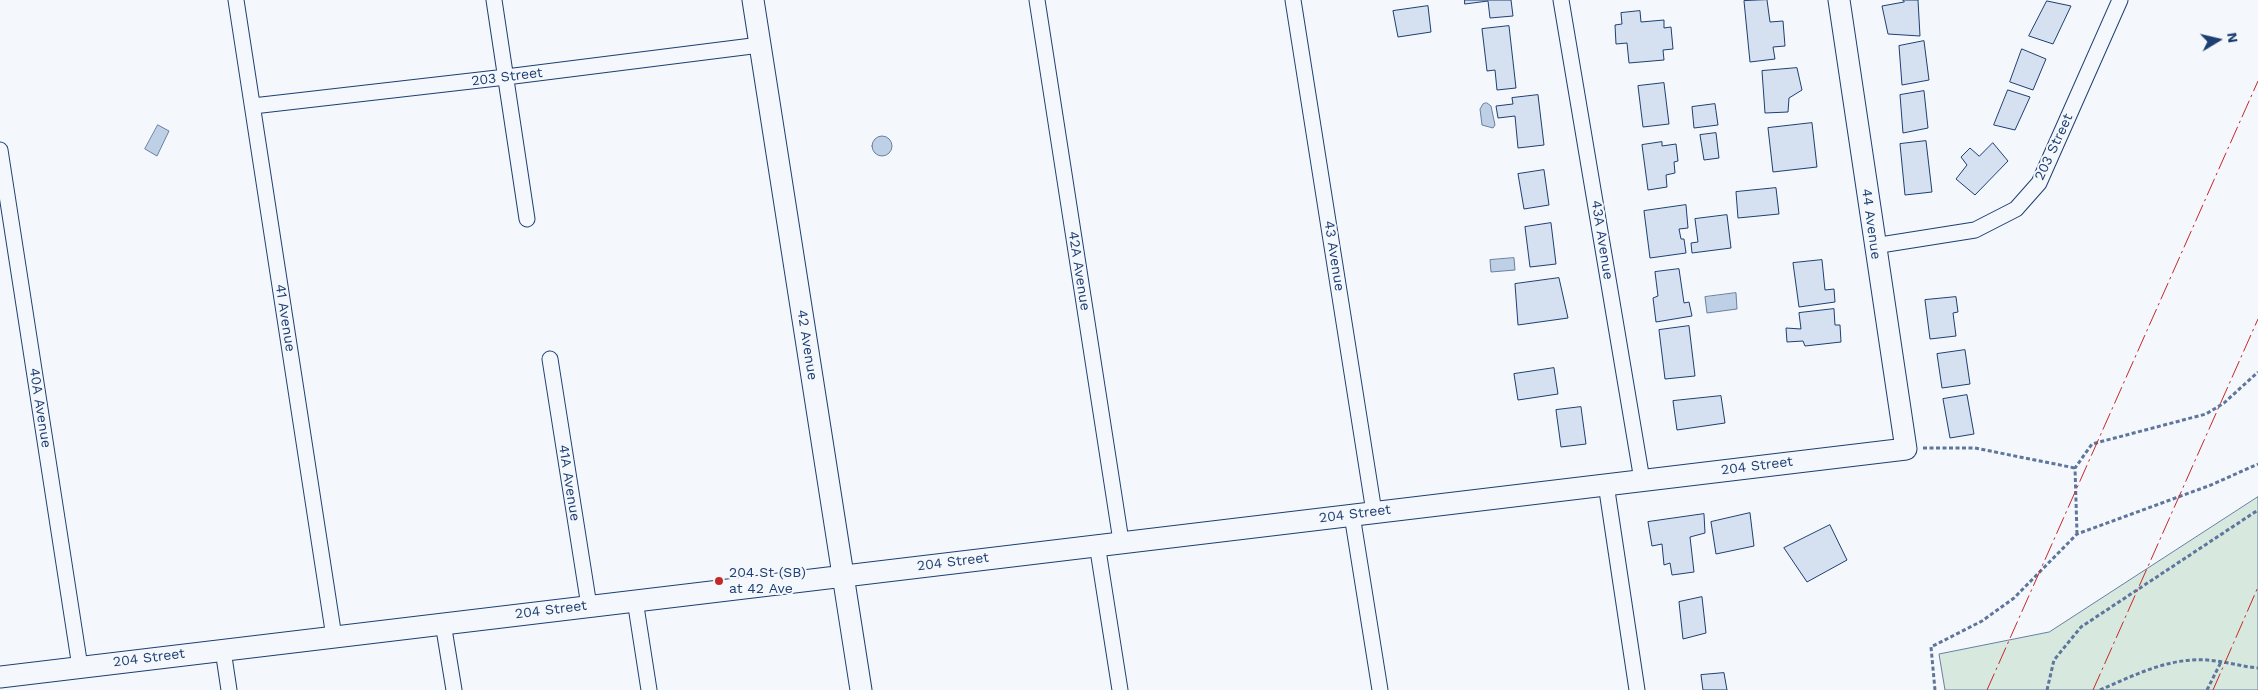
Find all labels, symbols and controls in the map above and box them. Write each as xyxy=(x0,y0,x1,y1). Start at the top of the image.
north arrow xyxy=(2193,15,2243,65)
text: N xyxy=(2224,31,2242,44)
street label: 203 Street xyxy=(470,64,544,90)
street label: 203 Street xyxy=(2031,111,2077,183)
street label: 44 Avenue xyxy=(1858,187,1884,261)
street label: 43A Avenue xyxy=(1587,199,1617,281)
street label: 43 Avenue xyxy=(1320,220,1348,292)
street label: 42A Avenue xyxy=(1064,230,1094,312)
street label: 41 Avenue xyxy=(271,283,299,353)
street label: 42 Avenue xyxy=(793,309,821,381)
street label: 40A Avenue xyxy=(25,367,55,449)
street label: 41A Avenue xyxy=(555,444,583,522)
street label: 204 Street xyxy=(1720,453,1794,479)
street label: 204 Street xyxy=(1318,501,1392,527)
street label: 204 Street xyxy=(916,549,990,575)
place label: 204 St (SB) at 42 Ave xyxy=(729,565,806,598)
marker: 204 St (SB) at 42 Ave xyxy=(713,575,725,587)
street label: 204 Street xyxy=(514,597,588,623)
street label: 204 Street xyxy=(112,645,186,671)

